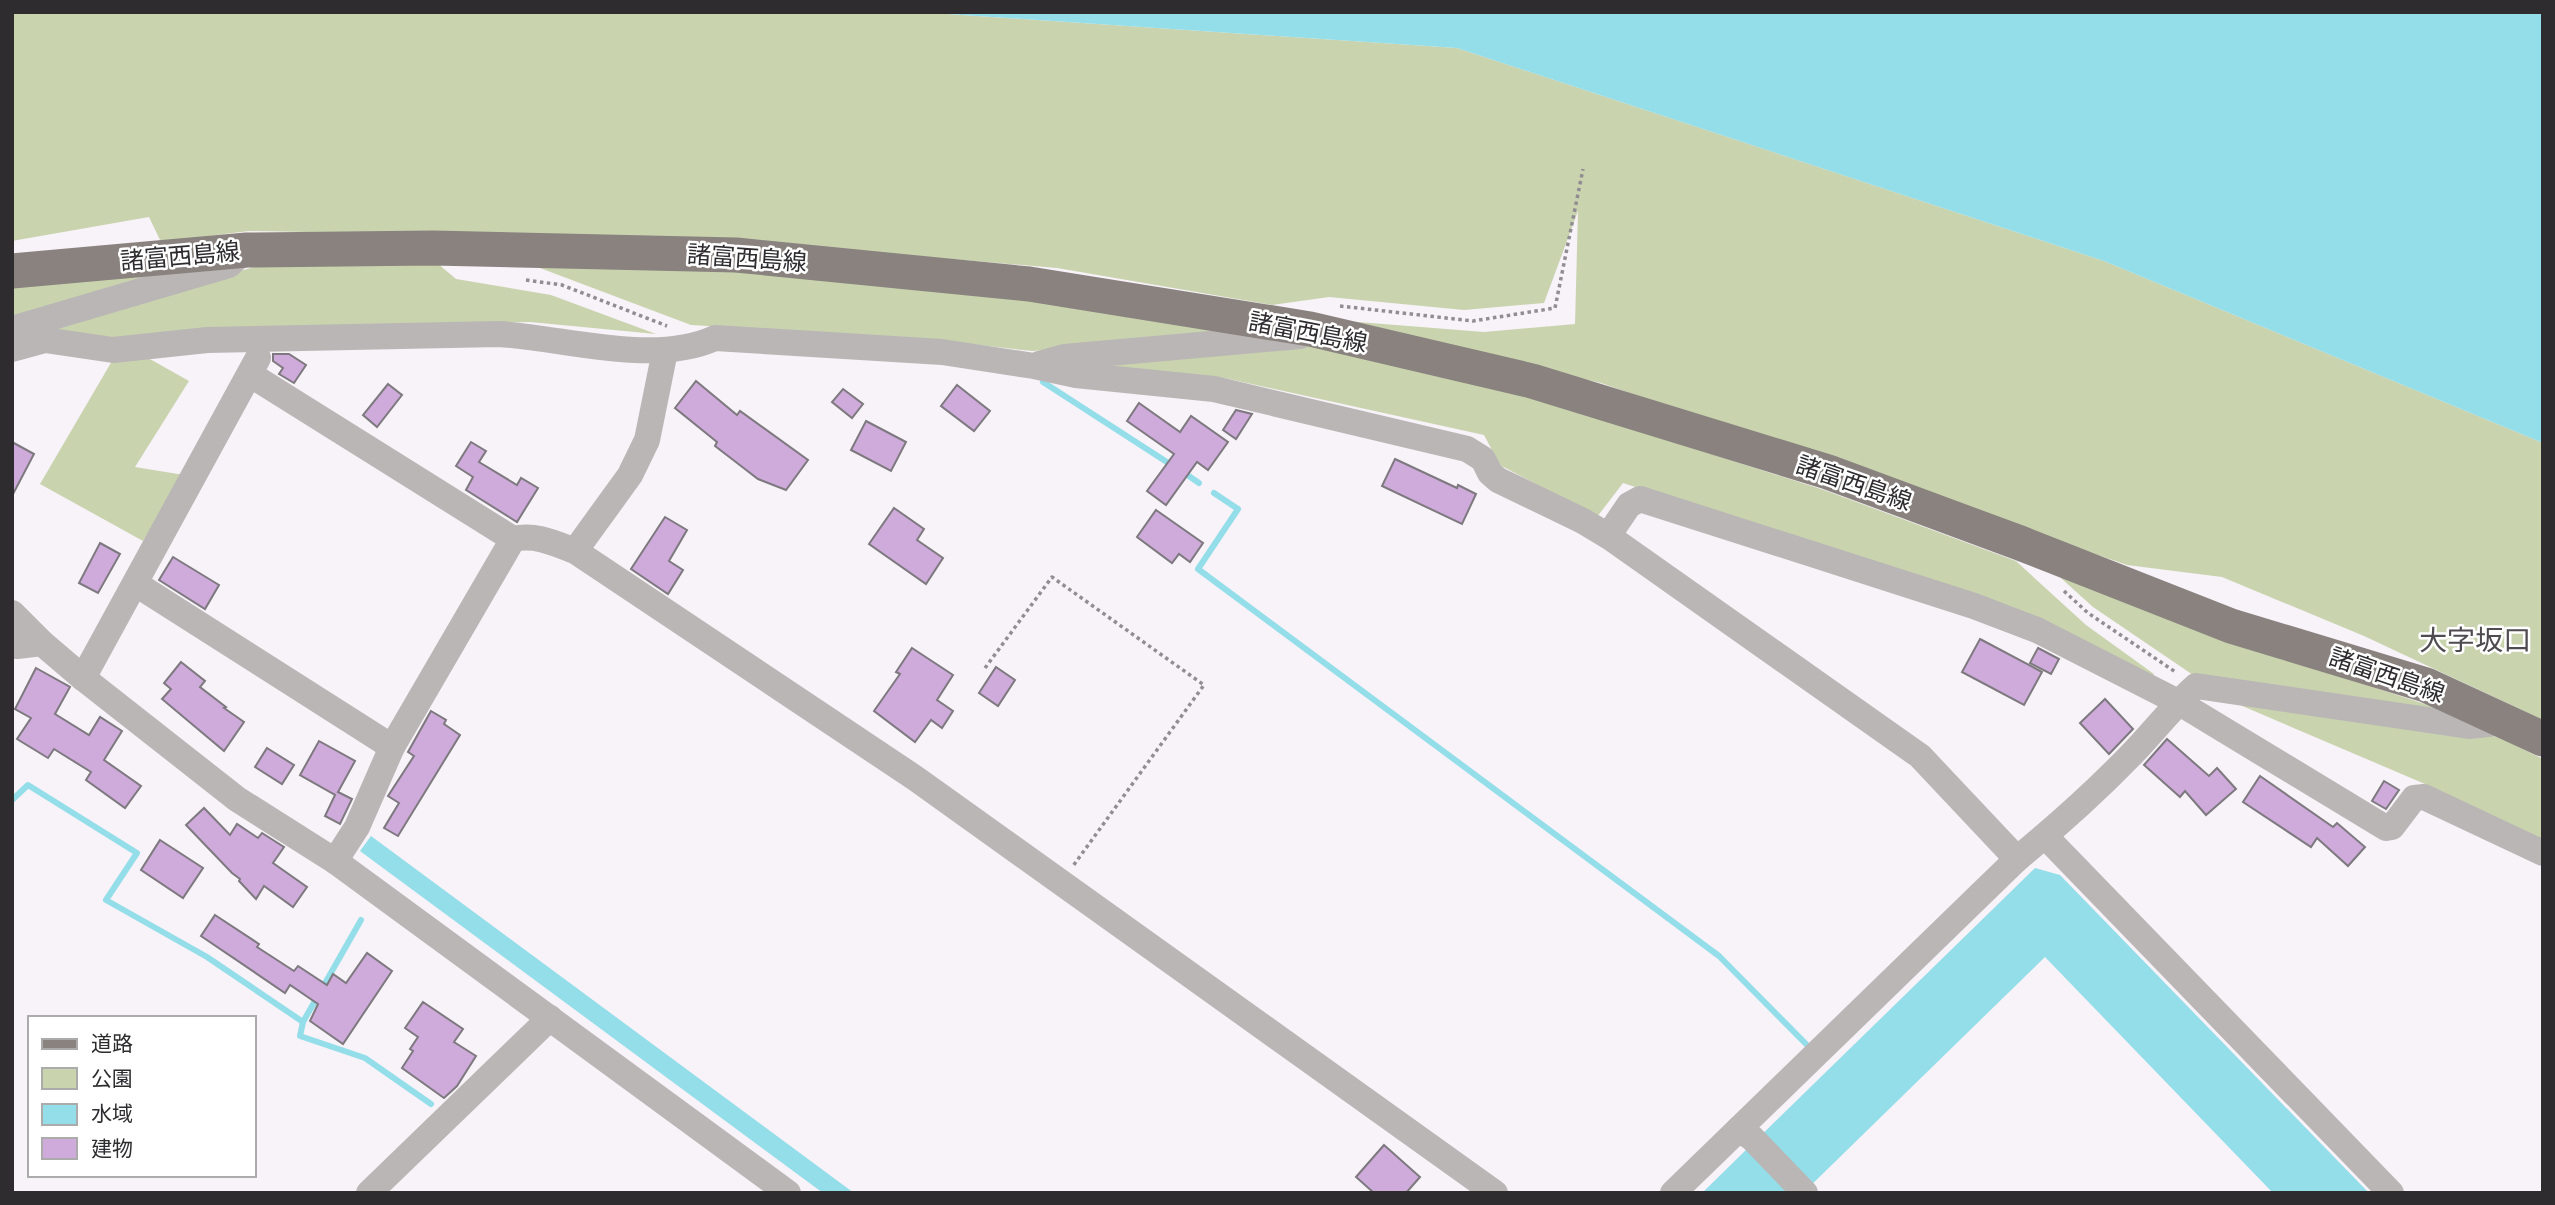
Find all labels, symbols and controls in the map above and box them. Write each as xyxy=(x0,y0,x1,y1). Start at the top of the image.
street label: 諸富西島線 xyxy=(119,233,241,279)
street label: 諸富西島線 xyxy=(686,236,808,280)
street label: 諸富西島線 xyxy=(1246,303,1370,361)
street label: 諸富西島線 xyxy=(1792,447,1916,519)
district label: 大字坂口 xyxy=(2419,620,2531,661)
street label: 諸富西島線 xyxy=(2325,639,2449,711)
legend xyxy=(28,1016,256,1177)
text: 道路 xyxy=(91,1029,133,1059)
text: 公園 xyxy=(91,1064,133,1094)
text: 水域 xyxy=(91,1099,133,1129)
text: 建物 xyxy=(91,1134,133,1164)

